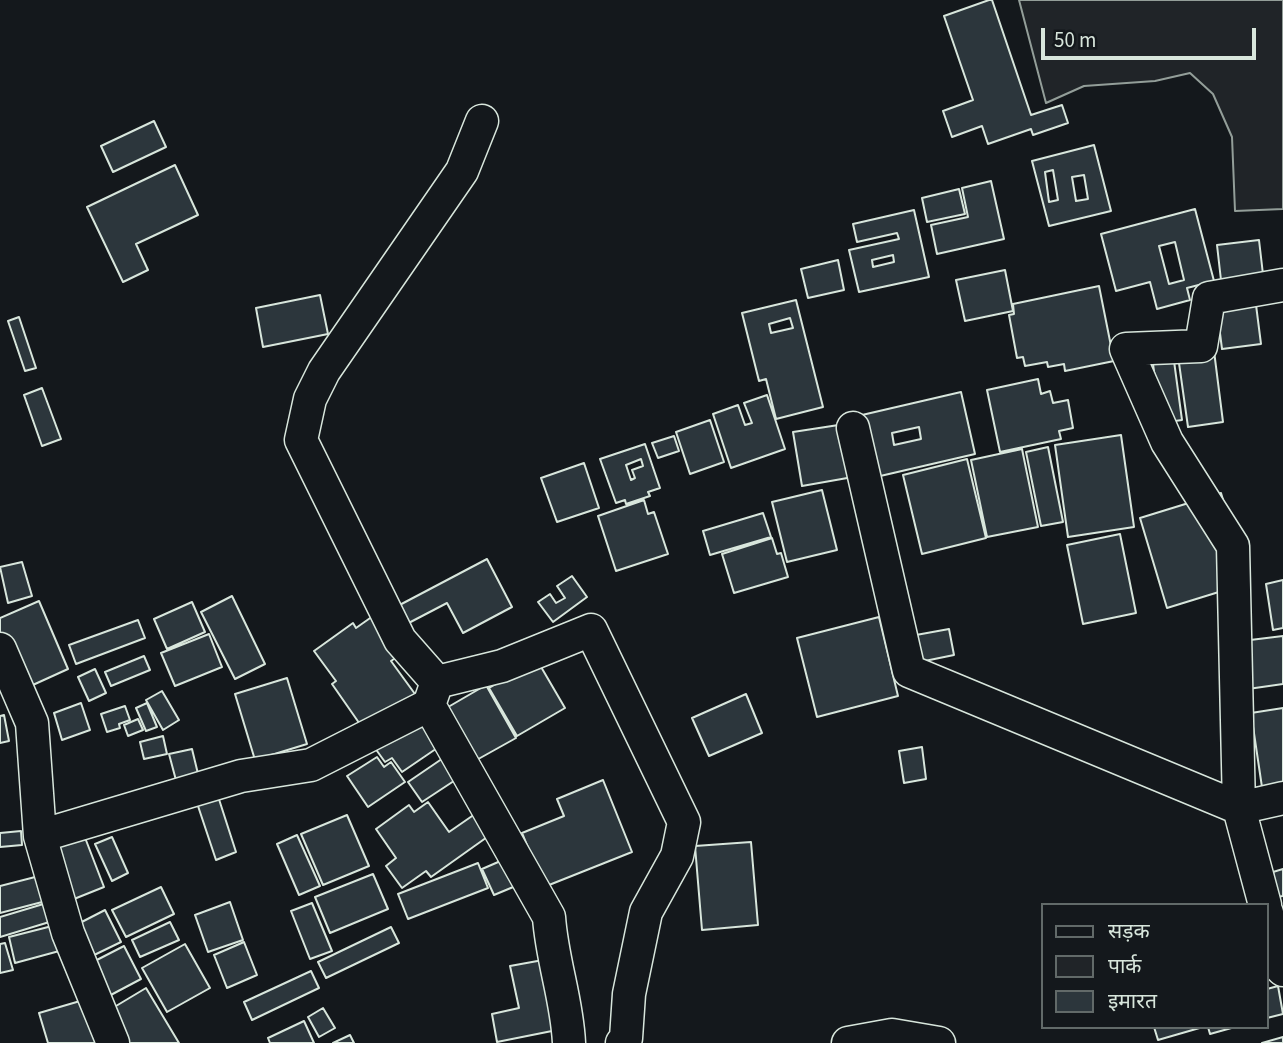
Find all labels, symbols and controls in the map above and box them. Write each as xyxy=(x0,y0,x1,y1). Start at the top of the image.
scale bar xyxy=(1045,14,1260,58)
text: 50 m xyxy=(1054,25,1096,55)
legend xyxy=(1042,903,1269,1029)
text: सड़क xyxy=(1108,916,1150,946)
text: पार्क xyxy=(1108,951,1142,981)
text: इमारत xyxy=(1108,986,1157,1016)

